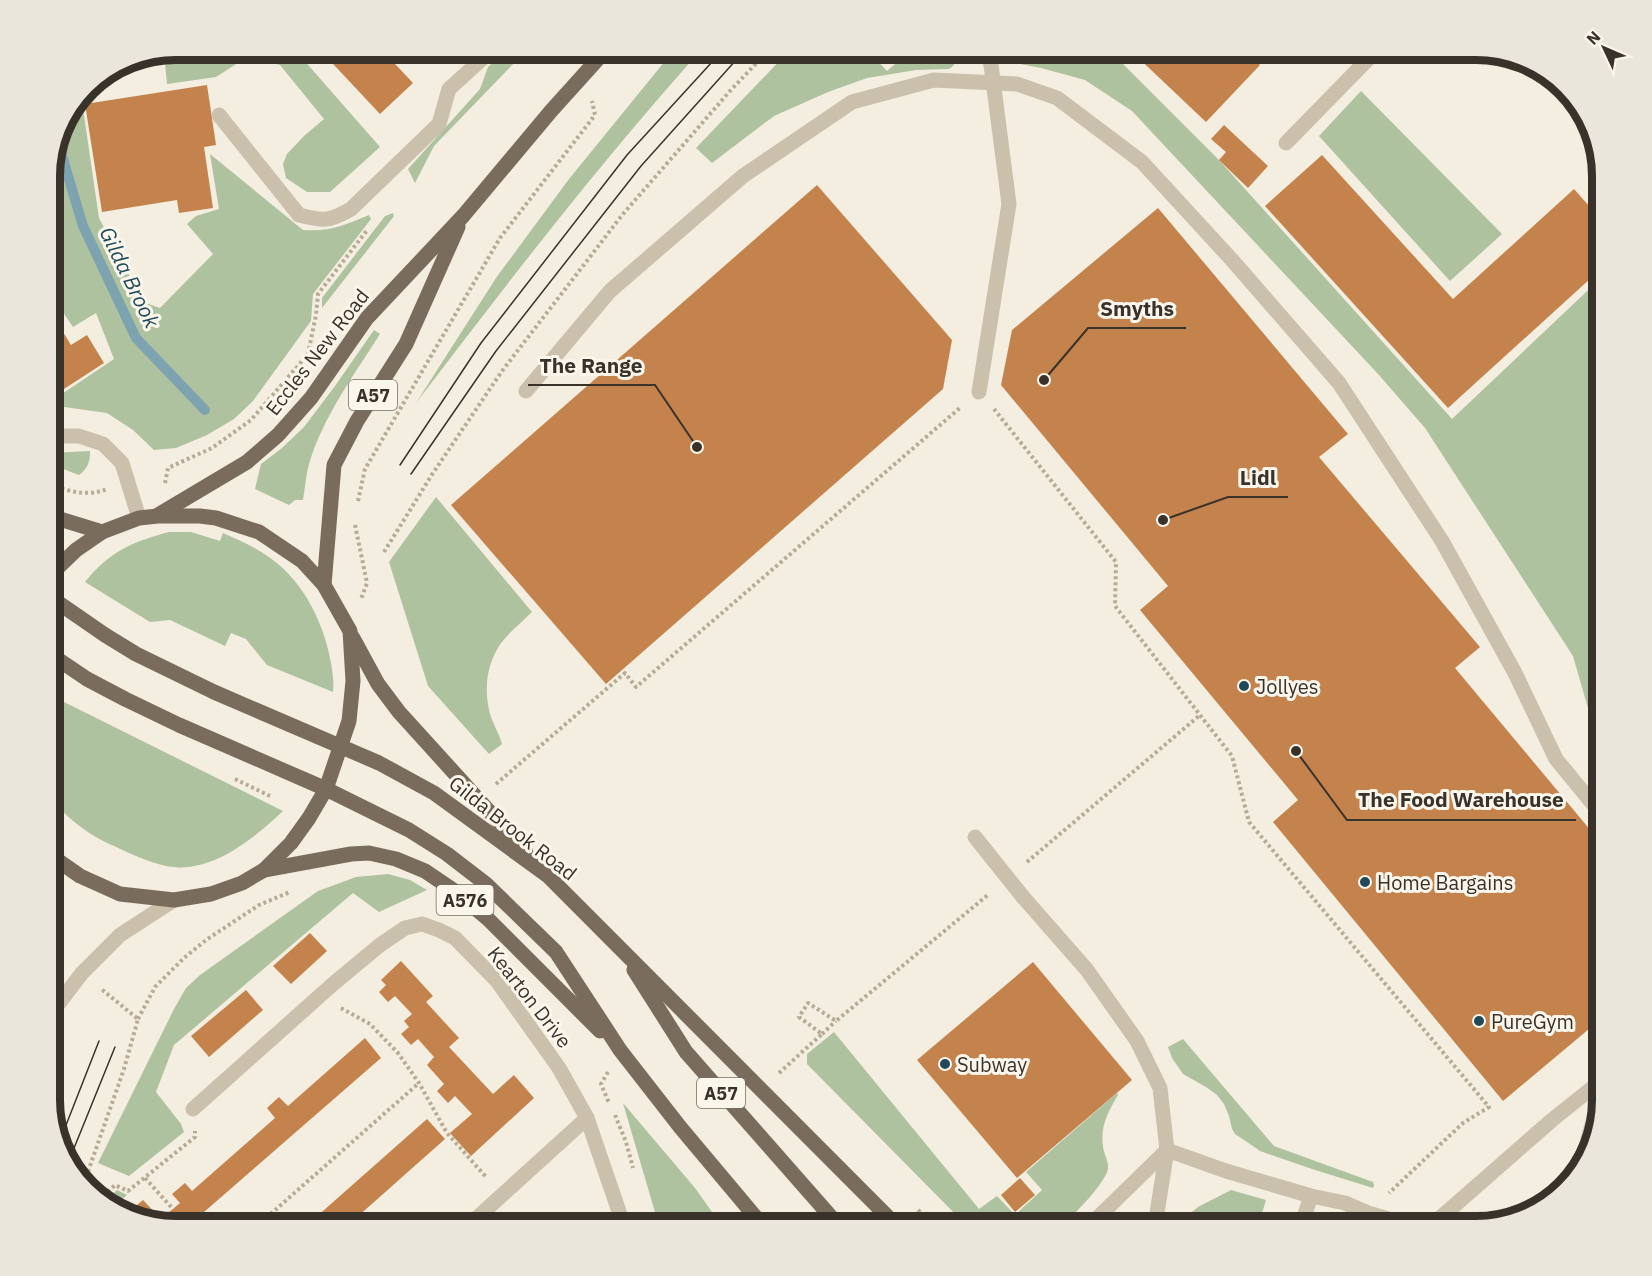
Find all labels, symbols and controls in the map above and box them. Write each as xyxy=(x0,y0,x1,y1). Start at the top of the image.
north arrow xyxy=(1574,18,1634,78)
text: N xyxy=(1582,26,1604,49)
water label: Gilda Brook xyxy=(93,222,167,333)
street label: Eccles New Road xyxy=(259,283,375,421)
callout: Smyths xyxy=(1088,289,1186,328)
text: Smyths xyxy=(1100,294,1174,322)
callout: The Range xyxy=(528,346,655,385)
text: The Range xyxy=(539,351,643,379)
road number: A57 xyxy=(349,380,397,410)
callout: Lidl xyxy=(1228,458,1288,497)
text: Lidl xyxy=(1240,463,1276,491)
place label: Jollyes xyxy=(1256,673,1319,700)
marker: Jollyes xyxy=(1237,679,1251,693)
street label: Gilda Brook Road xyxy=(444,770,582,886)
callout: The Food Warehouse xyxy=(1347,781,1576,820)
text: The Food Warehouse xyxy=(1358,785,1564,813)
place label: Home Bargains xyxy=(1377,869,1513,896)
marker: Home Bargains xyxy=(1358,875,1372,889)
road number: A576 xyxy=(436,885,494,915)
street label: Kearton Drive xyxy=(482,941,578,1053)
place label: PureGym xyxy=(1491,1008,1574,1035)
marker: PureGym xyxy=(1472,1014,1486,1028)
place label: Subway xyxy=(957,1051,1027,1078)
marker: Subway xyxy=(938,1057,952,1071)
road number: A57 xyxy=(697,1078,745,1108)

